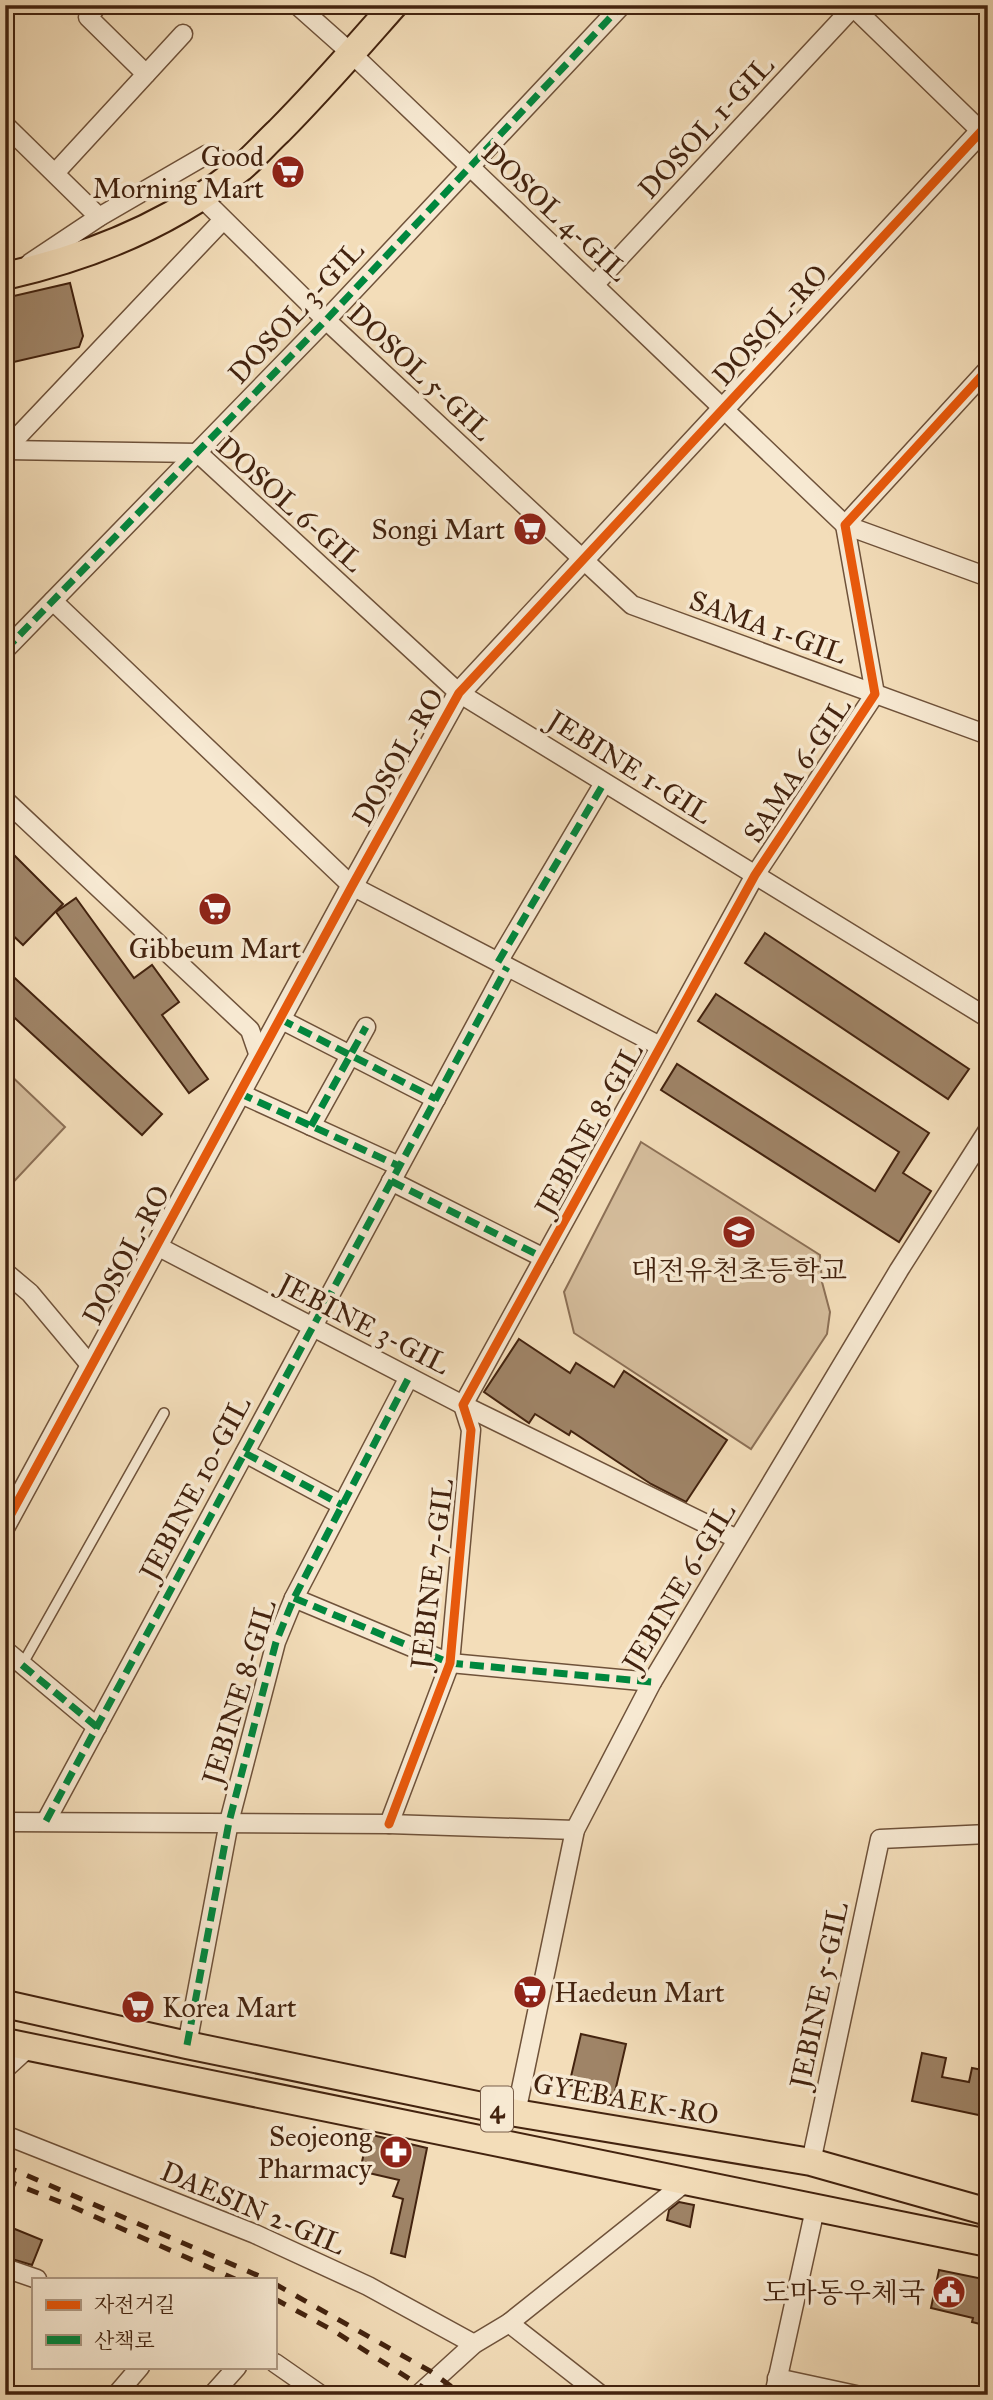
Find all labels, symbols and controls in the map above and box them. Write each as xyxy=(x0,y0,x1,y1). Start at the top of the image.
street label: DOSOL 1-GIL xyxy=(631,48,781,206)
street label: DOSOL 4-GIL xyxy=(474,135,636,289)
place label: Good Morning Mart xyxy=(93,139,264,206)
supermarket icon: Good Morning Mart xyxy=(269,153,307,191)
street label: DOSOL 3-GIL xyxy=(221,233,371,391)
street label: DOSOL-RO xyxy=(705,257,835,393)
street label: DOSOL 5-GIL xyxy=(340,296,500,448)
street label: DOSOL 6-GIL xyxy=(209,429,371,580)
supermarket icon: Songi Mart xyxy=(511,510,549,548)
place label: Songi Mart xyxy=(372,512,505,547)
street label: SAMA 1-GIL xyxy=(685,582,852,672)
street label: DOSOL-RO xyxy=(345,682,451,832)
street label: SAMA 6-GIL xyxy=(736,690,859,849)
street label: JEBINE 1-GIL xyxy=(539,701,719,832)
supermarket icon: Gibbeum Mart xyxy=(196,890,234,928)
place label: Gibbeum Mart xyxy=(129,931,301,966)
street label: JEBINE 8-GIL xyxy=(526,1037,651,1224)
street label: DOSOL-RO xyxy=(75,1179,177,1331)
school or university icon: 대전유천초등학교 xyxy=(720,1213,758,1251)
place label: 대전유천초등학교 xyxy=(631,1253,847,1288)
street label: JEBINE 3-GIL xyxy=(270,1265,456,1382)
street label: JEBINE 10-GIL xyxy=(130,1390,258,1589)
street label: JEBINE 7-GIL xyxy=(403,1477,461,1674)
street label: JEBINE 6-GIL xyxy=(613,1496,743,1680)
street label: JEBINE 8-GIL xyxy=(193,1595,284,1791)
street label: JEBINE 5-GIL xyxy=(782,1899,856,2094)
supermarket icon: Haedeun Mart xyxy=(511,1973,549,2011)
place label: Haedeun Mart xyxy=(554,1975,725,2010)
supermarket icon: Korea Mart xyxy=(119,1988,157,2026)
place label: Korea Mart xyxy=(162,1990,297,2025)
street label: GYEBAEK-RO xyxy=(530,2065,722,2133)
road number: 4 xyxy=(481,2086,513,2132)
place label: Seojeong Pharmacy xyxy=(258,2119,373,2186)
pharmacy icon: Seojeong Pharmacy xyxy=(377,2133,415,2171)
street label: DAESIN 2-GIL xyxy=(156,2153,351,2263)
public building icon: 도마동우체국 xyxy=(930,2273,968,2311)
place label: 도마동우체국 xyxy=(763,2275,925,2310)
legend xyxy=(32,2278,276,2368)
text: 자전거길 xyxy=(94,2292,175,2318)
text: 산책로 xyxy=(94,2328,155,2354)

